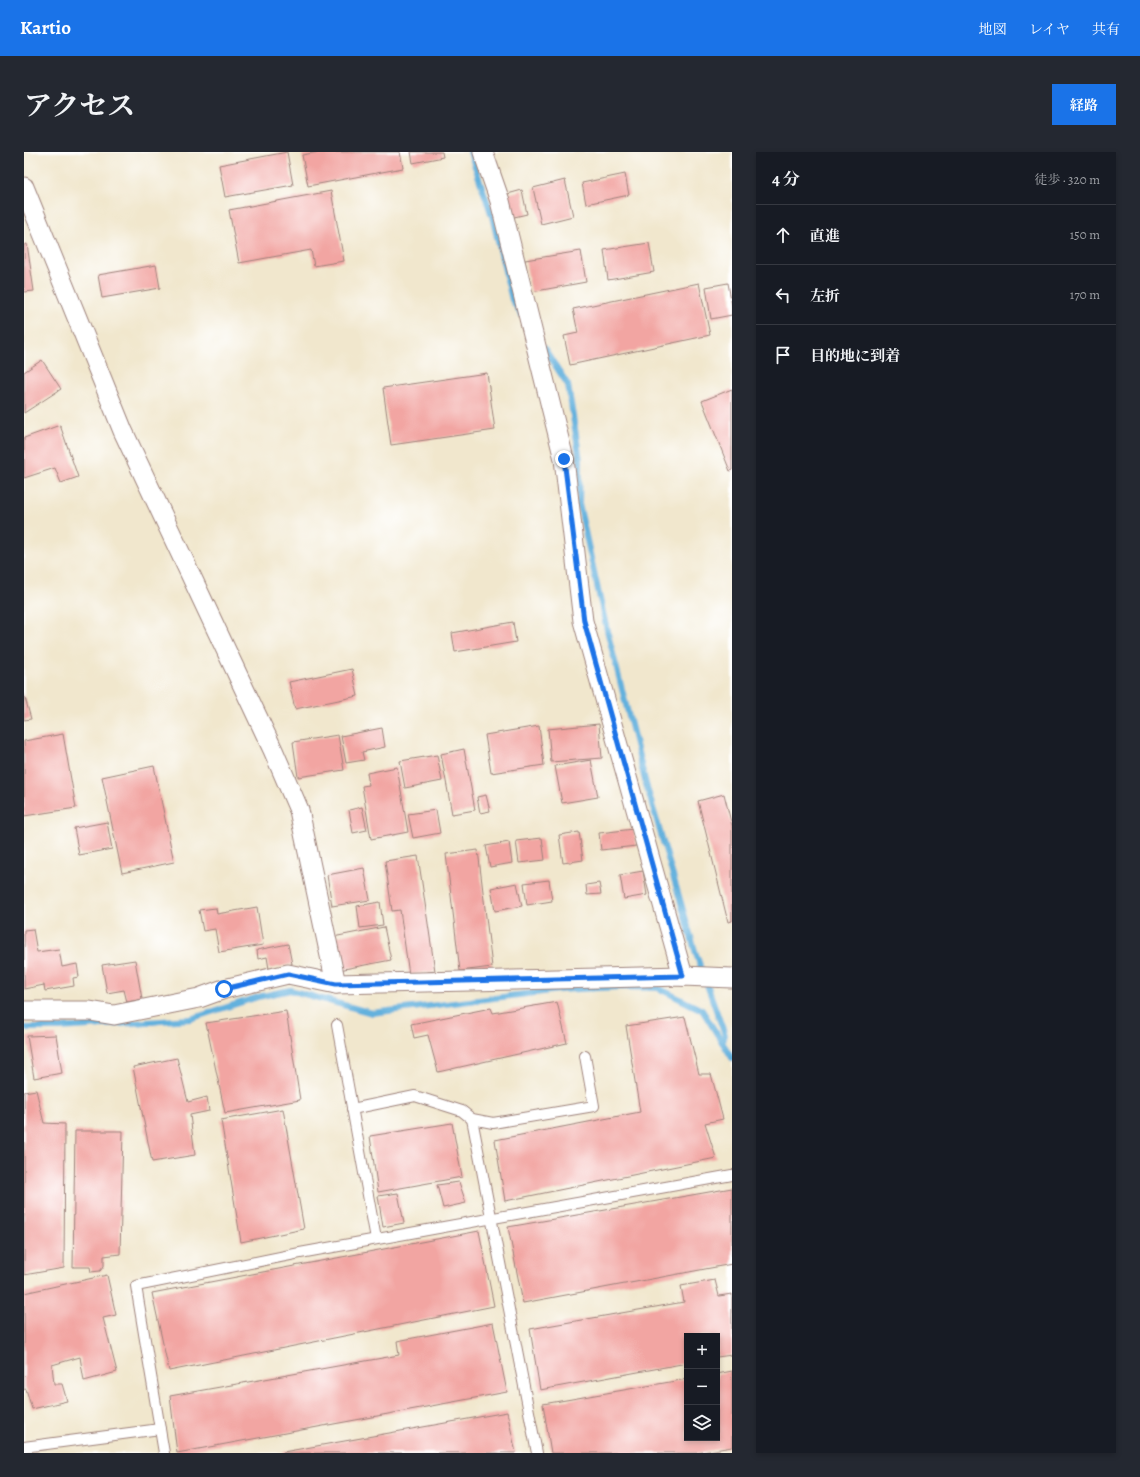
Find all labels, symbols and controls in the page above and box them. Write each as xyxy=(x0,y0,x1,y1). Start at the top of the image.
text: Kartio xyxy=(20,15,71,41)
text: 地図 xyxy=(979,20,1007,39)
text: レイヤ xyxy=(1029,20,1070,39)
text: 共有 xyxy=(1092,20,1120,39)
button: 経路 xyxy=(1052,84,1116,125)
text: アクセス xyxy=(24,87,135,125)
text: 4 分 xyxy=(772,168,800,191)
text: 徒歩 · 320 m xyxy=(1034,171,1100,188)
icon: ahead xyxy=(772,224,794,246)
text: 直進 xyxy=(810,226,840,246)
text: 150 m xyxy=(1070,226,1100,243)
icon: left xyxy=(772,284,794,306)
text: 左折 xyxy=(810,286,840,306)
text: 170 m xyxy=(1070,286,1100,303)
icon: arrive xyxy=(772,344,794,366)
text: 目的地に到着 xyxy=(810,346,900,366)
route end xyxy=(555,450,573,468)
route start xyxy=(215,980,233,998)
map controls xyxy=(684,1333,720,1441)
button: + xyxy=(684,1333,720,1369)
button: − xyxy=(684,1369,720,1405)
button: layers xyxy=(684,1405,720,1441)

